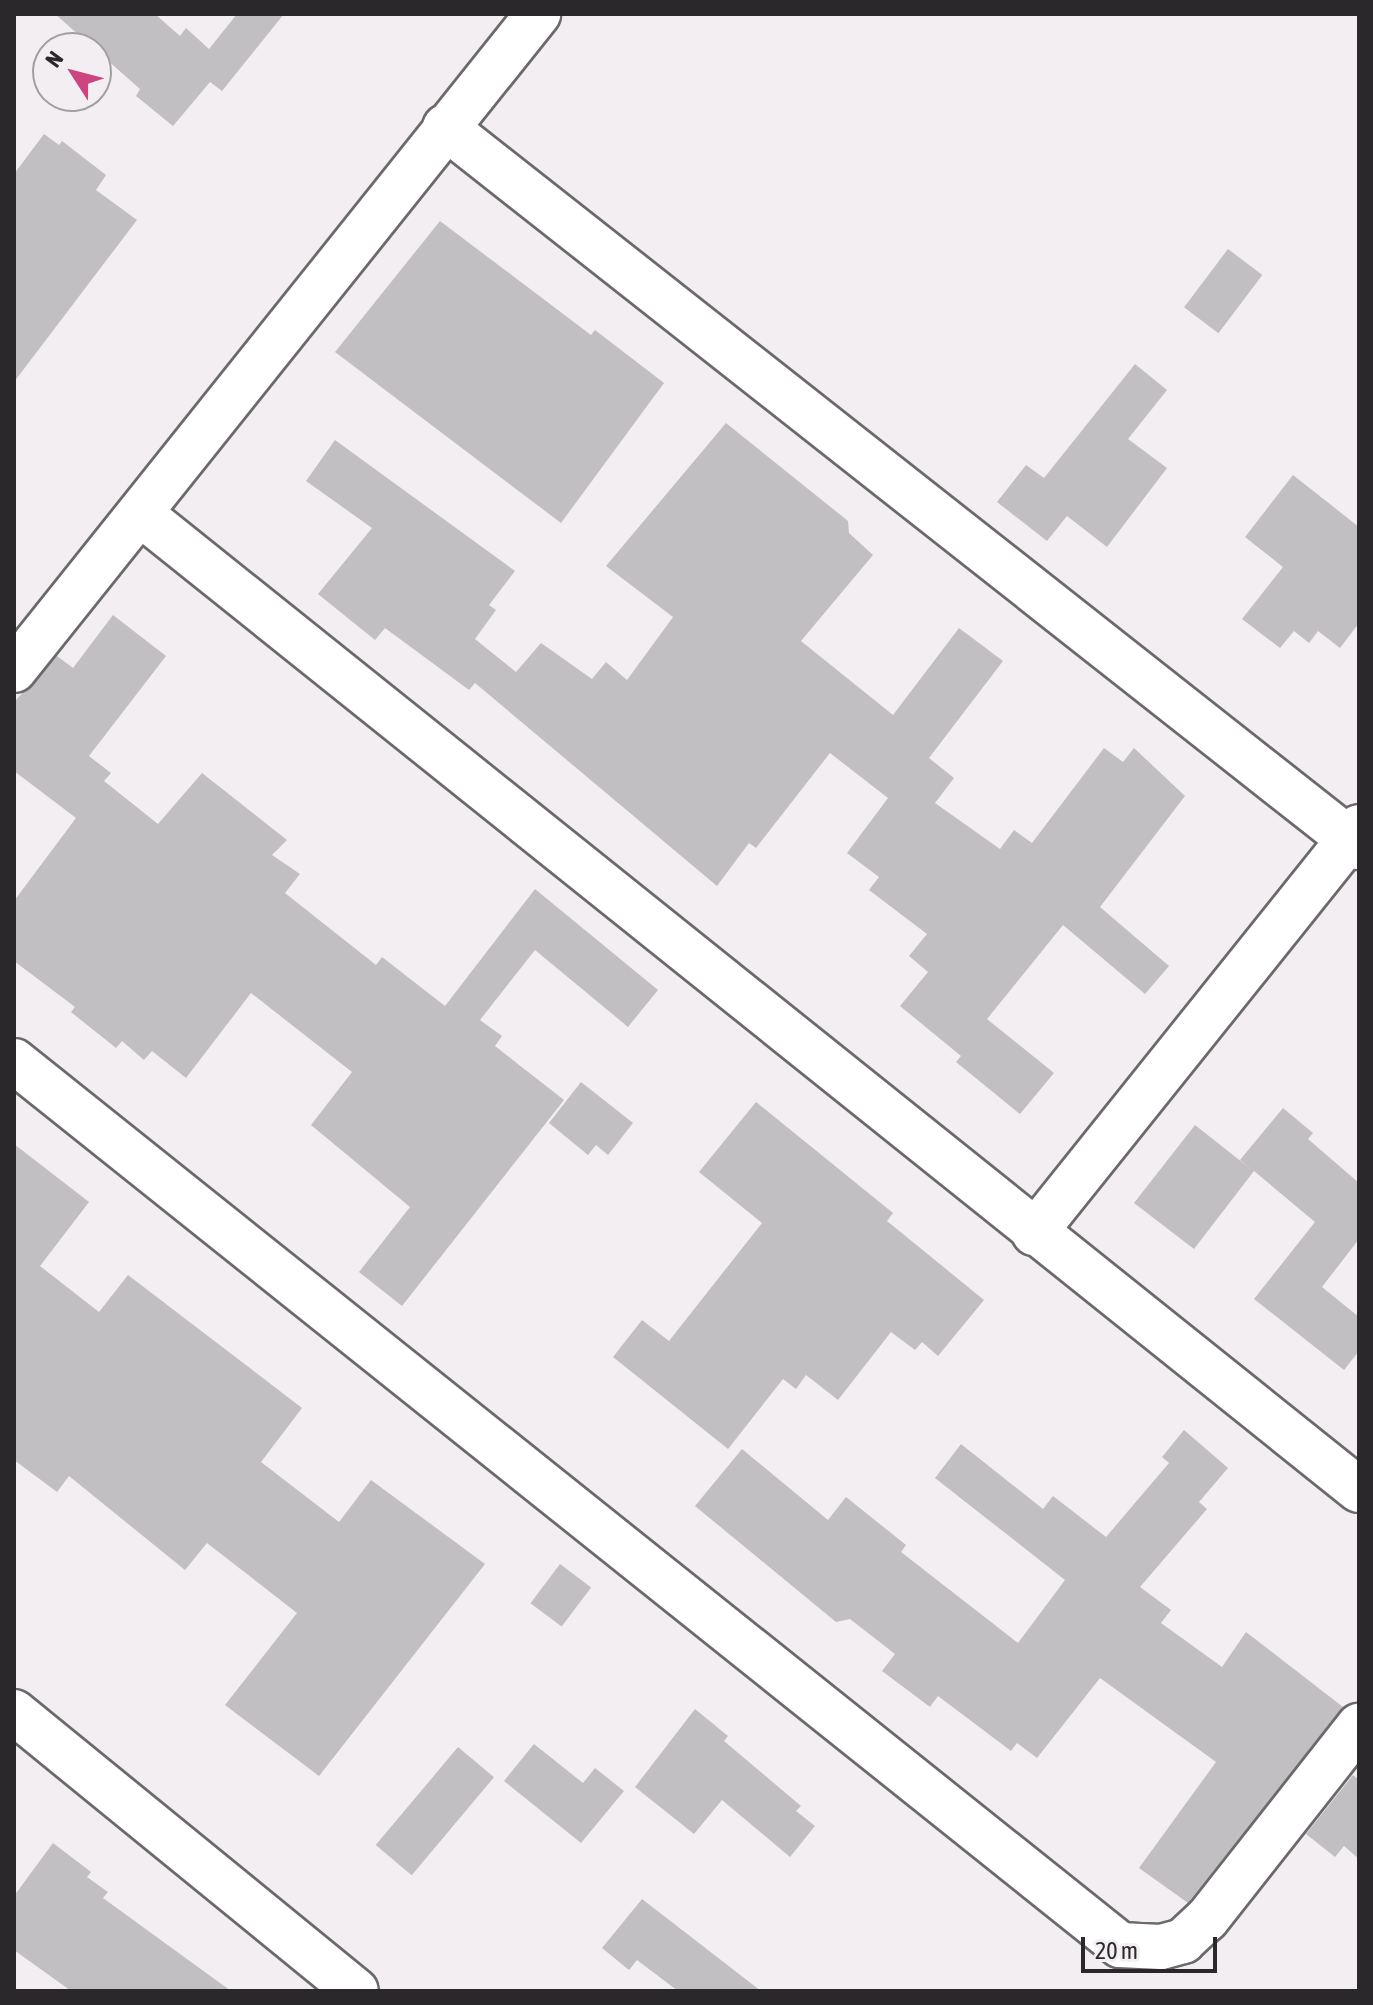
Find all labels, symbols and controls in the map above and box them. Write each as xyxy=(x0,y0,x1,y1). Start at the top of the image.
north arrow xyxy=(32,32,112,112)
text: N xyxy=(40,46,69,72)
scale bar xyxy=(1085,1921,1221,1971)
text: 20 m xyxy=(1095,1937,1138,1964)

